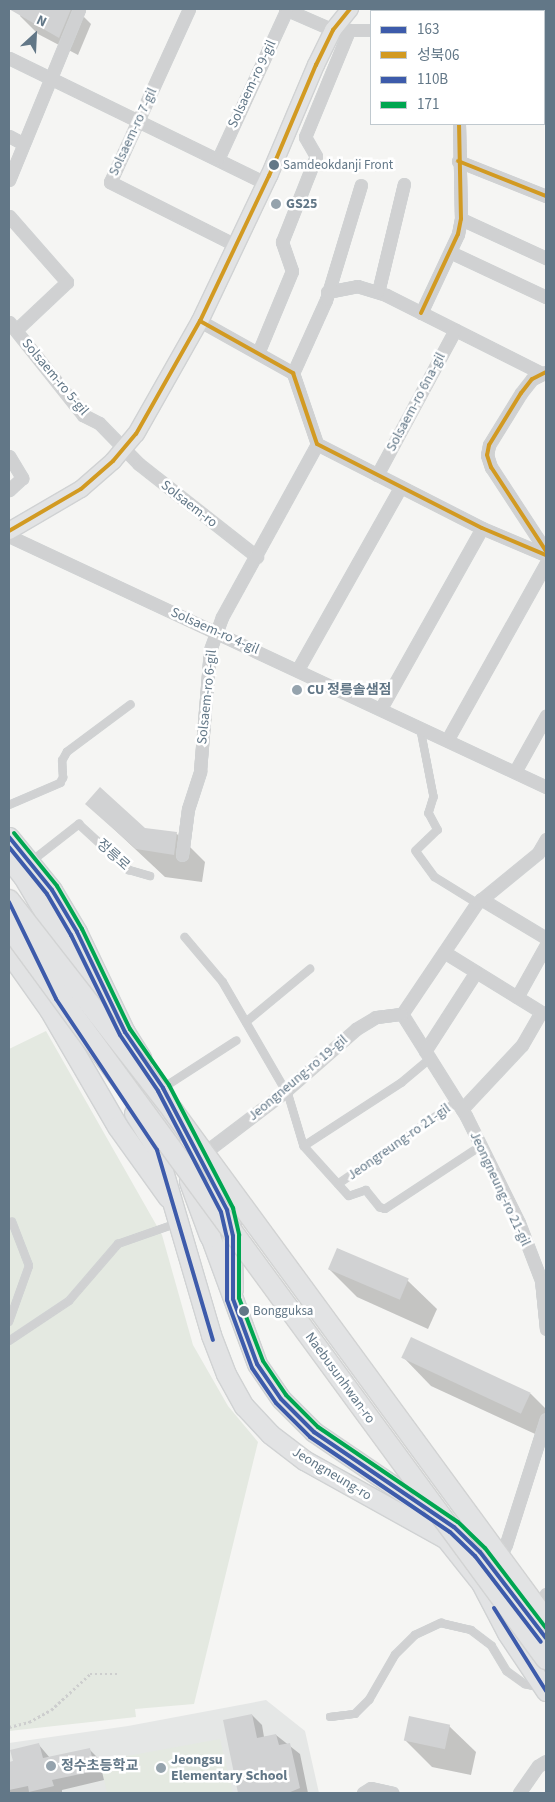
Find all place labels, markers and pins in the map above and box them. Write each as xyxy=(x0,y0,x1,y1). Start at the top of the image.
place label: Samdeokdanji Front xyxy=(283,157,393,173)
marker: Samdeokdanji Front xyxy=(269,160,279,170)
place label: GS25 xyxy=(286,196,317,212)
marker: GS25 xyxy=(270,198,282,210)
place label: CU 정릉솔샘점 xyxy=(307,682,391,698)
marker: CU 정릉솔샘점 xyxy=(291,684,303,696)
place label: Bongguksa xyxy=(253,1303,313,1319)
marker: Bongguksa xyxy=(239,1306,249,1316)
place label: Jeongsu Elementary School xyxy=(171,1752,287,1784)
place label: 정수초등학교 xyxy=(61,1758,138,1774)
marker: 정수초등학교 xyxy=(45,1760,57,1772)
marker: Jeongsu Elementary School xyxy=(155,1762,167,1774)

